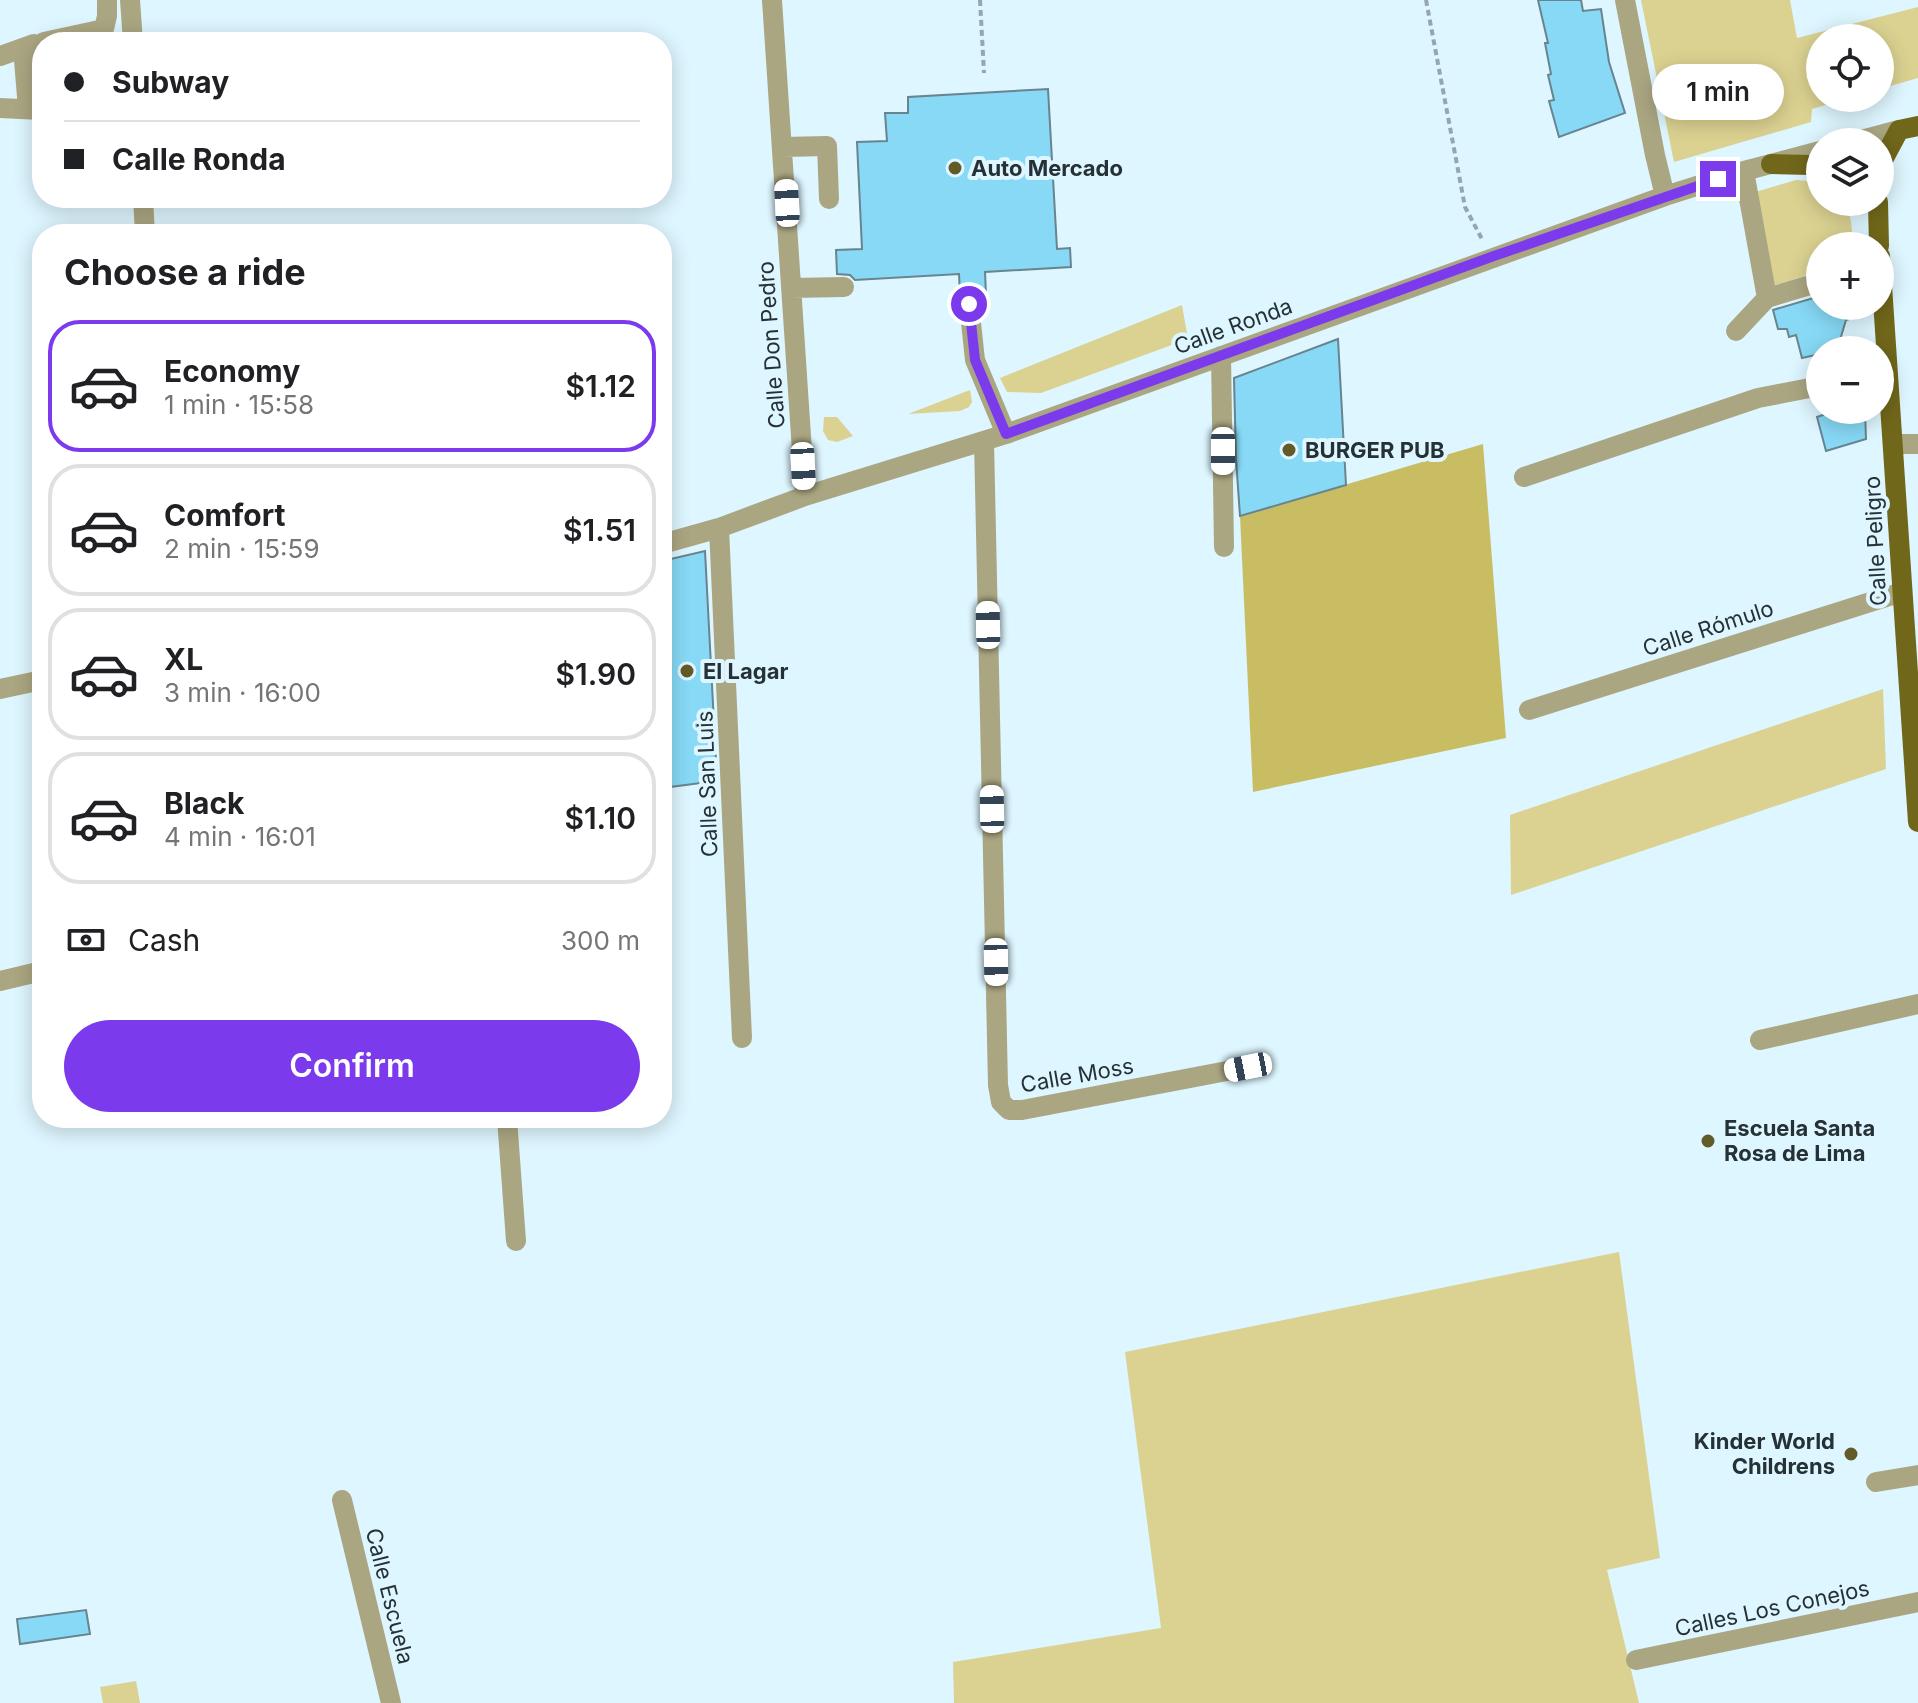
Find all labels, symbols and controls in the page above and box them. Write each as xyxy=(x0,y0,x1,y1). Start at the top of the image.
map controls xyxy=(1806,24,1894,424)
button: locate xyxy=(1806,24,1894,112)
callout: 1 min xyxy=(1652,63,1784,119)
text: Subway xyxy=(112,64,229,100)
text: 1 min xyxy=(1686,76,1750,107)
button: layers xyxy=(1806,128,1894,216)
text: Calle Ronda xyxy=(112,141,286,177)
place label: Auto Mercado xyxy=(971,155,1123,181)
marker: Auto Mercado xyxy=(946,159,964,177)
route end xyxy=(1700,161,1736,197)
car xyxy=(774,178,800,228)
button: + xyxy=(1806,232,1894,320)
text: Choose a ride xyxy=(64,250,306,294)
street label: Calle Don Pedro xyxy=(752,260,790,430)
route start xyxy=(951,286,987,322)
street label: Calle Ronda xyxy=(1170,293,1296,359)
button: − xyxy=(1806,336,1894,424)
icon: car xyxy=(68,350,140,422)
text: Economy xyxy=(164,353,300,389)
text: $1.12 xyxy=(566,368,636,404)
text: 1 min · 15:58 xyxy=(164,389,314,420)
car xyxy=(1211,427,1235,475)
place label: BURGER PUB xyxy=(1305,437,1445,463)
car xyxy=(790,441,816,491)
marker: BURGER PUB xyxy=(1280,441,1298,459)
street label: Calle Peligro xyxy=(1859,475,1891,607)
icon: car xyxy=(68,494,140,566)
text: Comfort xyxy=(164,497,285,533)
text: $1.51 xyxy=(563,512,636,548)
text: 2 min · 15:59 xyxy=(164,533,320,564)
street label: Calle Rómulo xyxy=(1639,595,1777,661)
car xyxy=(976,601,1000,649)
icon: car xyxy=(68,638,140,710)
text: XL xyxy=(164,641,203,677)
text: $1.90 xyxy=(556,656,636,692)
place label: El Lagar xyxy=(703,658,788,684)
marker: El Lagar xyxy=(678,662,696,680)
text: 3 min · 16:00 xyxy=(164,677,321,708)
street label: Calle San Luis xyxy=(691,711,723,857)
icon: car xyxy=(68,782,140,854)
text: Black xyxy=(164,785,244,821)
car xyxy=(980,785,1004,833)
text: $1.10 xyxy=(564,800,636,836)
text: 4 min · 16:01 xyxy=(164,821,316,852)
icon: cash xyxy=(64,918,108,962)
text: Cash xyxy=(128,922,200,958)
text: 300 m xyxy=(561,925,640,956)
car xyxy=(984,938,1008,986)
button: Confirm xyxy=(64,1020,640,1112)
car xyxy=(1222,1051,1274,1083)
street label: Calle Moss xyxy=(1018,1052,1136,1098)
place label: Escuela Santa Rosa de Lima xyxy=(1724,1115,1875,1166)
marker: Escuela Santa Rosa de Lima xyxy=(1699,1132,1717,1150)
place label: Kinder World Childrens xyxy=(1694,1428,1835,1479)
marker: Kinder World Childrens xyxy=(1842,1445,1860,1463)
street label: Calle Escuela xyxy=(361,1525,419,1667)
street label: Calles Los Conejos xyxy=(1672,1575,1872,1641)

